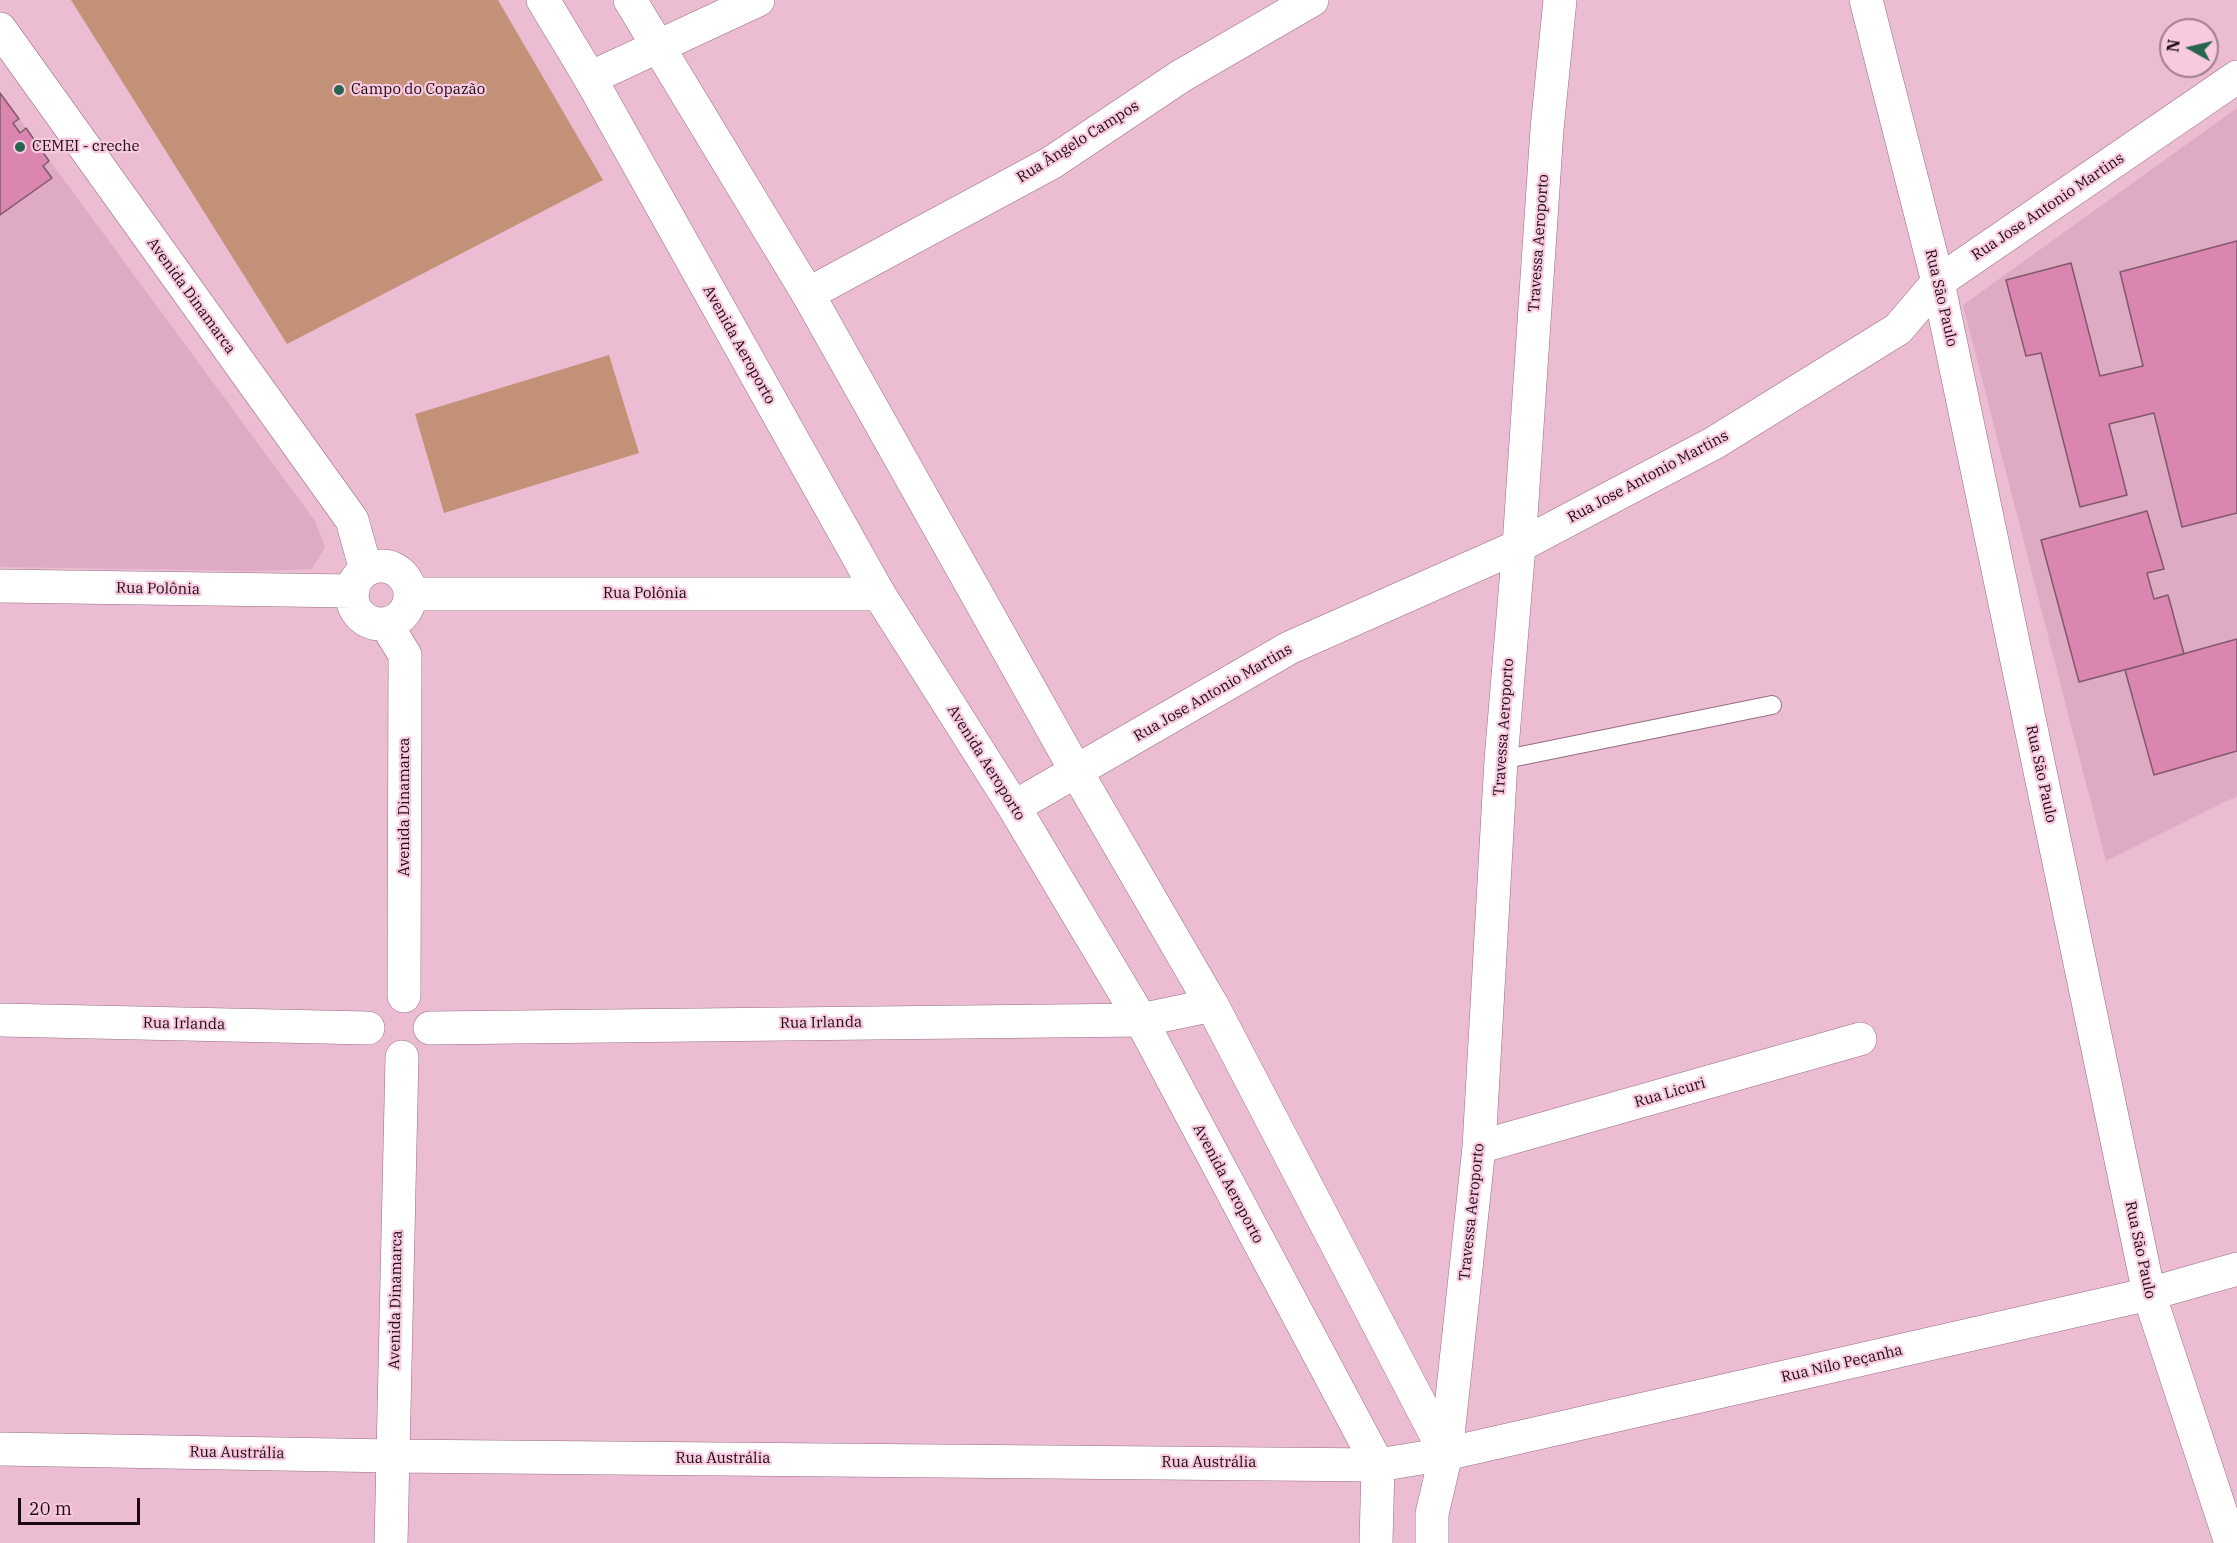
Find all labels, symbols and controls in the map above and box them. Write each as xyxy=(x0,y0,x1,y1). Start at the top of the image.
north arrow xyxy=(2159,18,2219,78)
text: N xyxy=(2162,38,2184,53)
place label: Campo do Copazão xyxy=(351,81,485,99)
marker: Campo do Copazão xyxy=(332,83,346,97)
street label: Rua Ângelo Campos xyxy=(1014,97,1142,187)
place label: CEMEI - creche xyxy=(32,138,140,156)
marker: CEMEI - creche xyxy=(13,140,27,154)
street label: Rua Jose Antonio Martins xyxy=(1968,149,2128,265)
street label: Travessa Aeroporto xyxy=(1525,174,1553,312)
street label: Avenida Dinamarca xyxy=(143,234,239,358)
street label: Rua São Paulo xyxy=(1921,248,1961,348)
street label: Avenida Aeroporto xyxy=(699,283,779,407)
street label: Rua Jose Antonio Martins xyxy=(1564,427,1732,527)
street label: Rua Polônia xyxy=(116,579,200,599)
street label: Rua Polônia xyxy=(603,585,687,603)
street label: Rua Jose Antonio Martins xyxy=(1131,640,1295,746)
street label: Travessa Aeroporto xyxy=(1490,658,1518,796)
street label: Avenida Aeroporto xyxy=(943,702,1029,824)
street label: Rua São Paulo xyxy=(2022,724,2060,824)
street label: Avenida Dinamarca xyxy=(396,737,414,877)
street label: Rua Irlanda xyxy=(780,1013,862,1033)
street label: Rua Irlanda xyxy=(143,1014,225,1034)
street label: Rua Licuri xyxy=(1632,1074,1708,1112)
street label: Avenida Aeroporto xyxy=(1189,1121,1267,1247)
street label: Travessa Aeroporto xyxy=(1456,1142,1488,1282)
street label: Rua São Paulo xyxy=(2121,1200,2159,1300)
street label: Avenida Dinamarca xyxy=(386,1230,406,1370)
street label: Rua Nilo Peçanha xyxy=(1780,1341,1904,1387)
street label: Rua Austrália xyxy=(189,1443,285,1463)
street label: Rua Austrália xyxy=(676,1450,770,1468)
street label: Rua Austrália xyxy=(1162,1454,1256,1472)
scale bar xyxy=(21,1486,142,1524)
text: 20 m xyxy=(29,1497,72,1520)

